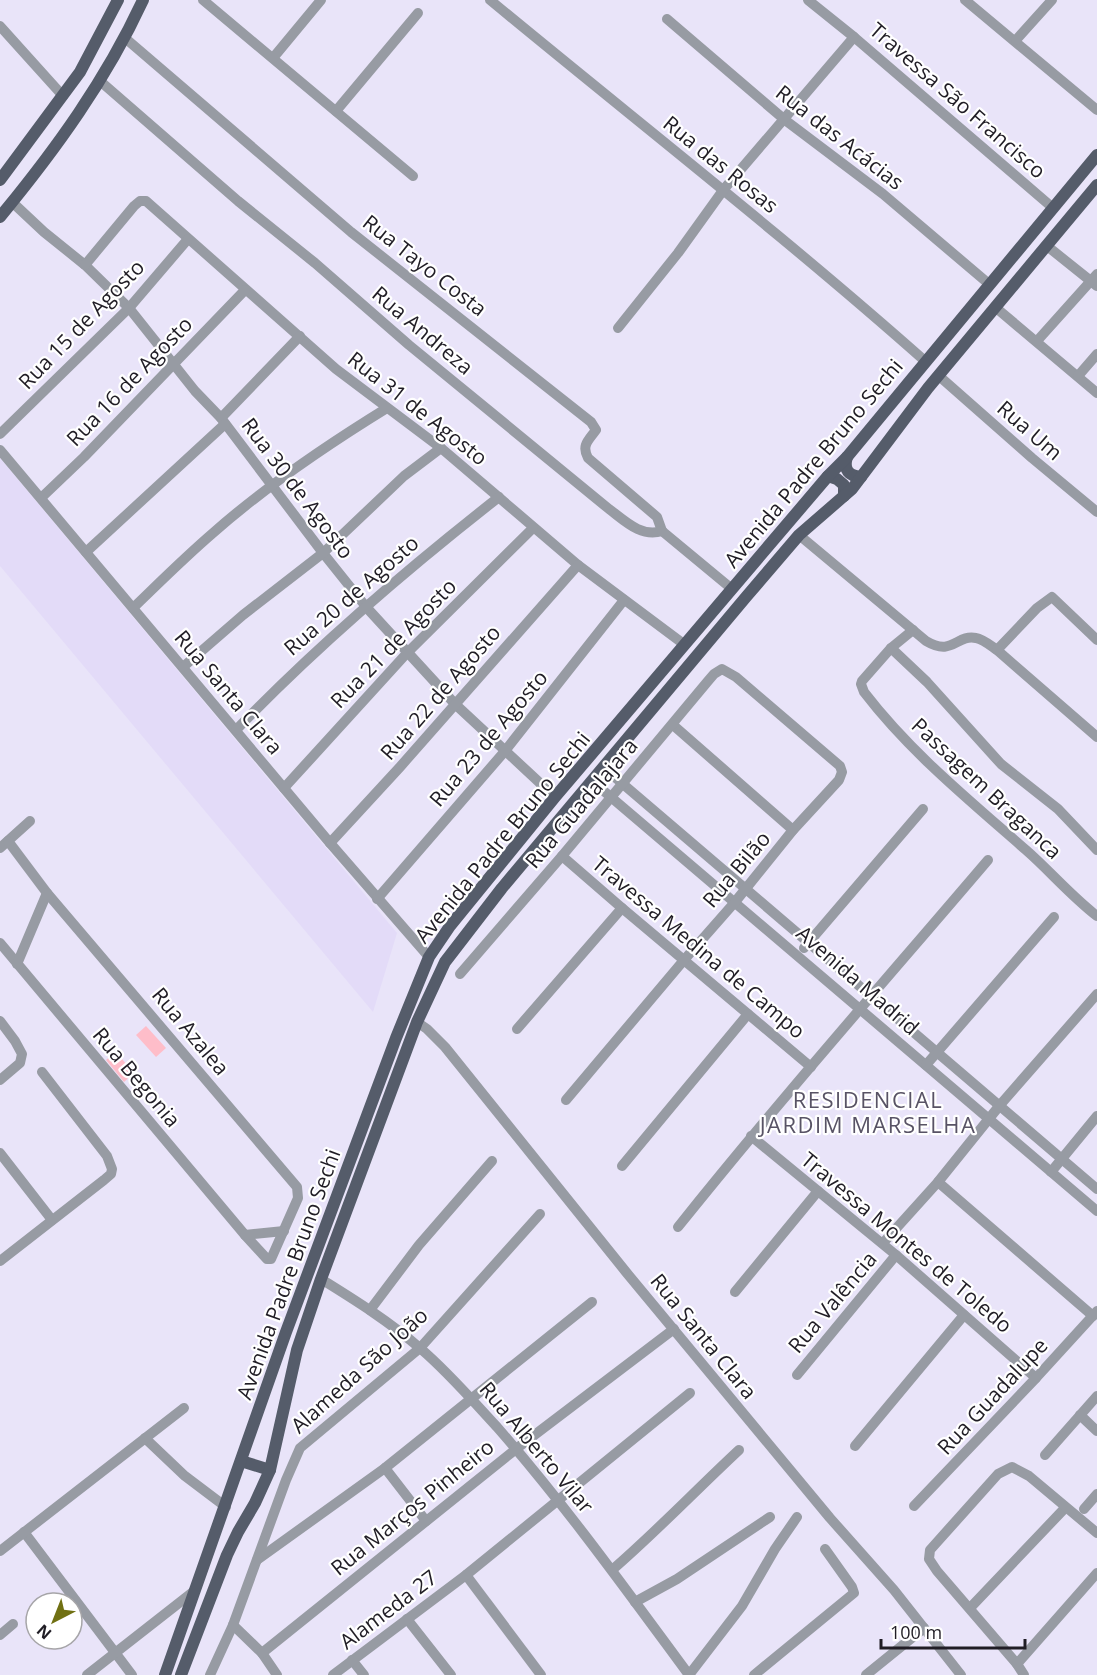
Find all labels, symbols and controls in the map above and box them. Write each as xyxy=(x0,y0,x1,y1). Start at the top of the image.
street label: Travessa São Francisco xyxy=(864,16,1052,184)
street label: Rua das Acácias xyxy=(770,78,910,196)
street label: Rua das Rosas xyxy=(658,109,784,219)
street label: Rua Tayo Costa xyxy=(357,208,493,322)
street label: Rua 15 de Agosto xyxy=(12,253,150,395)
street label: Rua Andreza xyxy=(367,279,479,381)
street label: Rua 16 de Agosto xyxy=(60,310,198,452)
street label: Rua 31 de Agosto xyxy=(342,345,494,471)
street label: Avenida Padre Bruno Sechi xyxy=(717,353,909,573)
street label: Rua Um xyxy=(991,394,1069,466)
street label: Rua 30 de Agosto xyxy=(236,412,360,564)
street label: Rua 20 de Agosto xyxy=(278,529,424,661)
street label: Rua 21 de Agosto xyxy=(324,572,462,714)
street label: Rua 22 de Agosto xyxy=(374,619,506,765)
street label: Rua Santa Clara xyxy=(169,624,289,760)
street label: Rua 23 de Agosto xyxy=(423,664,553,812)
street label: Passagem Braganca xyxy=(906,711,1068,865)
street label: Avenida Padre Bruno Sechi xyxy=(408,726,596,948)
street label: Rua Guadalajara xyxy=(518,732,644,874)
street label: Rua Bilão xyxy=(696,825,776,913)
street label: Travessa Medina de Campo xyxy=(587,849,811,1045)
street label: Avenida Madrid xyxy=(791,919,925,1041)
street label: Rua Azalea xyxy=(146,981,236,1081)
street label: Rua Begonia xyxy=(87,1021,187,1133)
district label: RESIDENCIAL JARDIM MARSELHA xyxy=(758,1084,976,1139)
street label: Avenida Padre Bruno Sechi xyxy=(230,1145,346,1403)
street label: Travessa Montes de Toledo xyxy=(796,1145,1018,1339)
street label: Rua Valência xyxy=(781,1245,883,1359)
street label: Rua Santa Clara xyxy=(645,1267,763,1405)
street label: Alameda São João xyxy=(284,1301,434,1439)
street label: Rua Guadalupe xyxy=(931,1332,1053,1460)
street label: Rua Alberto Vilar xyxy=(474,1375,601,1519)
street label: Rua Marços Pinheiro xyxy=(325,1432,499,1582)
street label: Alameda 27 xyxy=(333,1563,443,1655)
north arrow xyxy=(24,1591,84,1651)
scale bar xyxy=(881,1612,1025,1650)
text: N xyxy=(32,1620,56,1645)
text: 100 m xyxy=(890,1620,942,1644)

